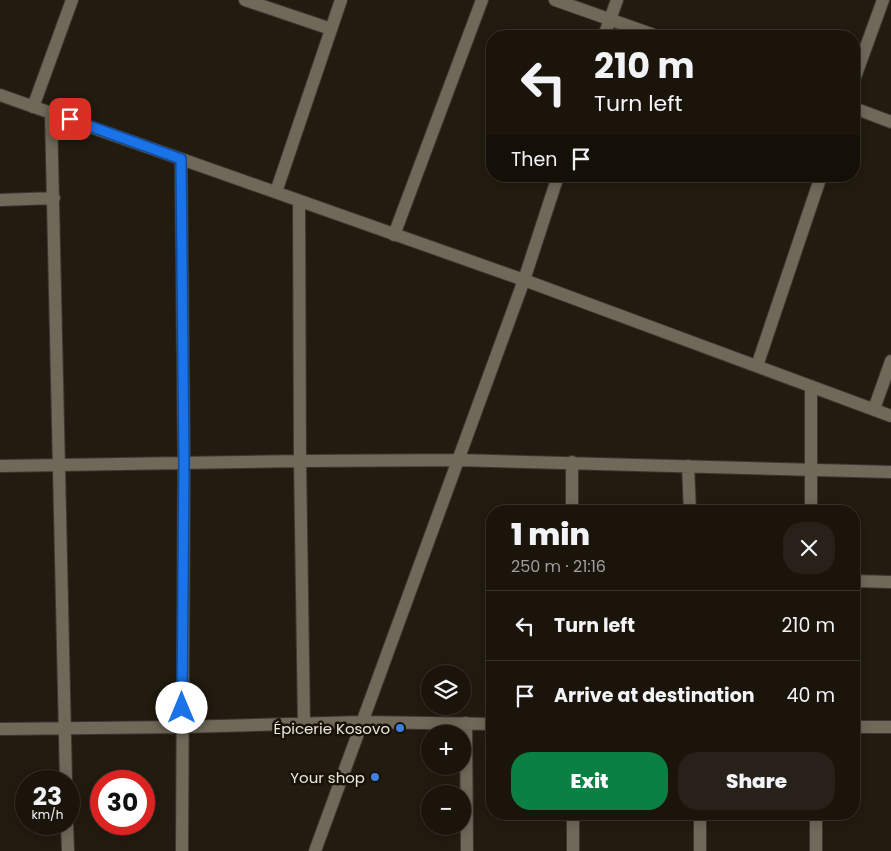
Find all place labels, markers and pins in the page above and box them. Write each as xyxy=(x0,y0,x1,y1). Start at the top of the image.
pin xyxy=(49,98,91,140)
place label: Épicerie Kosovo xyxy=(273,718,390,739)
marker: Épicerie Kosovo xyxy=(394,722,406,734)
place label: Your shop xyxy=(290,767,365,788)
marker: Your shop xyxy=(369,771,381,783)

